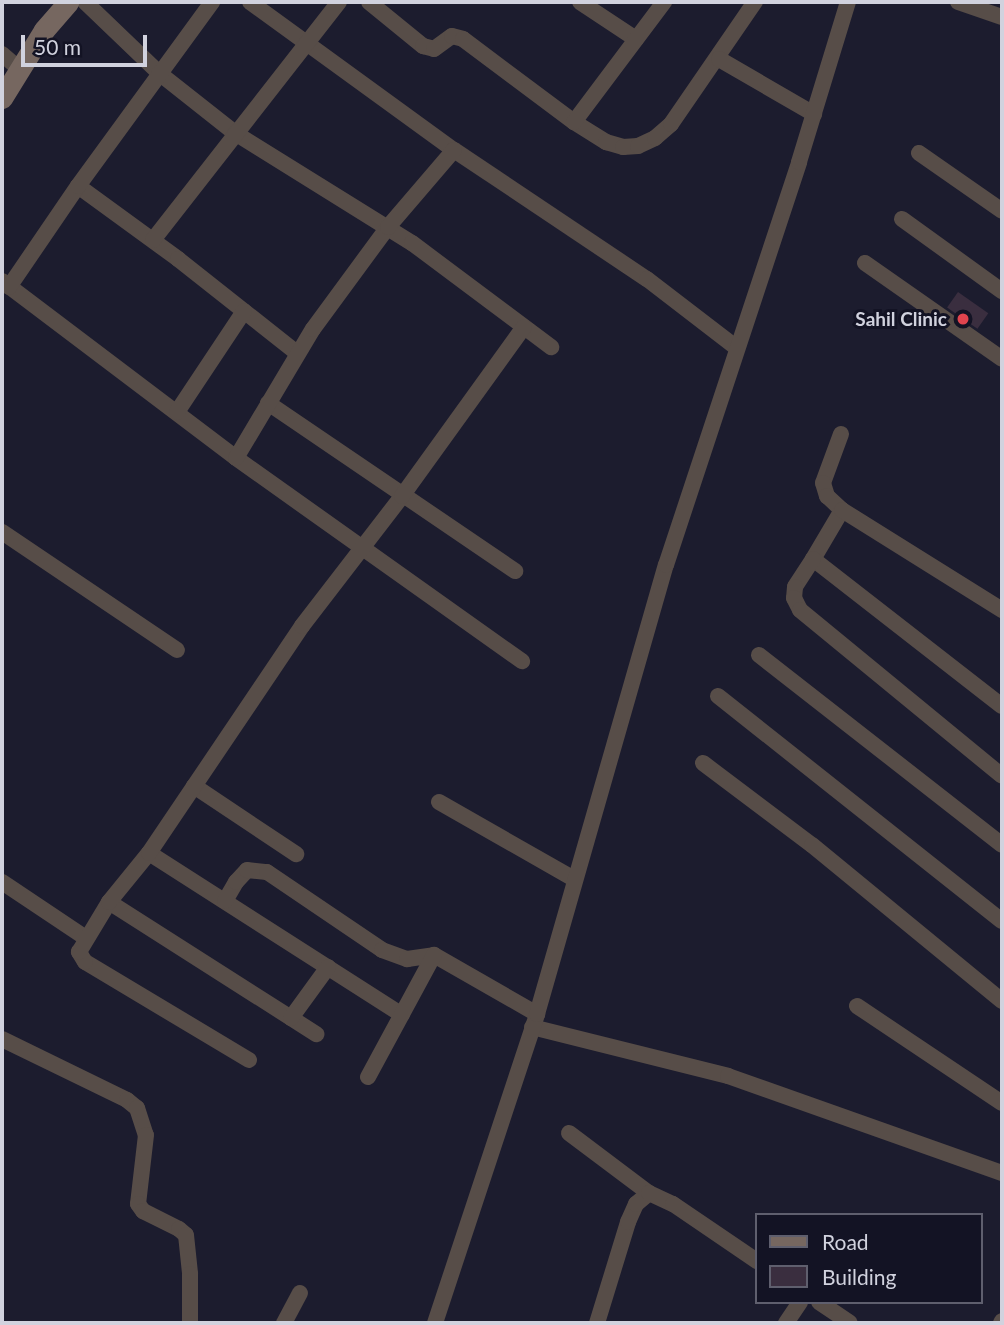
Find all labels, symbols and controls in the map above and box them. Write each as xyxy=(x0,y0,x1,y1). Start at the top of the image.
scale bar xyxy=(24,21,150,65)
text: 50 m xyxy=(34,34,81,59)
place label: Sahil Clinic xyxy=(855,308,947,330)
marker: Sahil Clinic xyxy=(953,309,973,329)
legend xyxy=(755,1213,983,1304)
text: Road xyxy=(822,1229,869,1254)
text: Building xyxy=(822,1264,897,1289)

